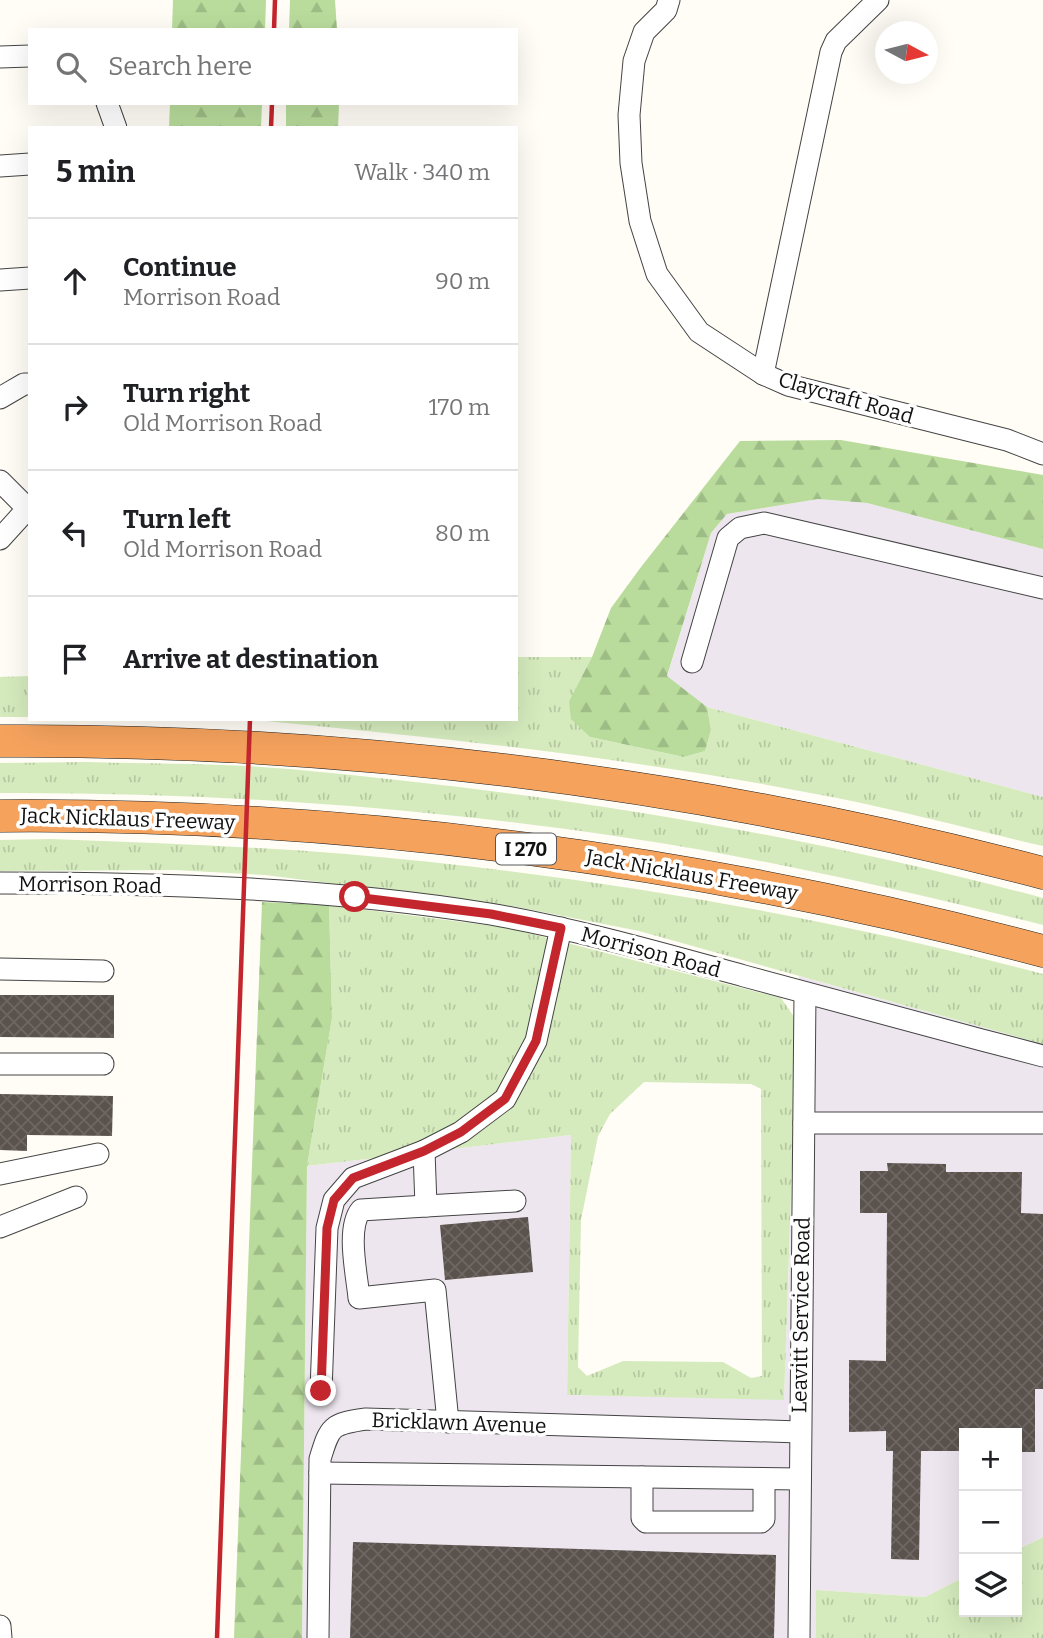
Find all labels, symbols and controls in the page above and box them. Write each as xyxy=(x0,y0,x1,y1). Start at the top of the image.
north arrow xyxy=(875,21,938,84)
search box xyxy=(28,28,518,105)
icon: search xyxy=(52,48,90,86)
text: Search here xyxy=(108,51,252,82)
text: 5 min xyxy=(56,154,135,190)
text: Walk · 340 m xyxy=(354,158,490,186)
text: Continue xyxy=(123,252,237,283)
icon: ahead xyxy=(56,262,94,300)
text: 90 m xyxy=(435,267,490,295)
text: Morrison Road xyxy=(123,283,280,311)
street label: Claycraft Road xyxy=(775,366,917,430)
text: Turn right xyxy=(123,378,250,409)
icon: right xyxy=(56,388,94,426)
text: 170 m xyxy=(428,393,490,421)
text: Old Morrison Road xyxy=(123,409,322,437)
text: Turn left xyxy=(123,504,231,535)
icon: left xyxy=(56,514,94,552)
text: 80 m xyxy=(435,519,490,547)
text: Old Morrison Road xyxy=(123,535,322,563)
icon: arrive xyxy=(56,640,94,678)
text: Arrive at destination xyxy=(123,644,378,675)
street label: Jack Nicklaus Freeway xyxy=(19,802,237,836)
road number: I 270 xyxy=(496,834,556,864)
street label: Jack Nicklaus Freeway xyxy=(583,843,801,907)
street label: Morrison Road xyxy=(18,871,162,899)
route start xyxy=(339,881,370,912)
street label: Morrison Road xyxy=(578,921,724,983)
street label: Leavitt Service Road xyxy=(786,1217,816,1413)
route end xyxy=(305,1375,336,1406)
street label: Bricklawn Avenue xyxy=(371,1407,547,1439)
map controls xyxy=(959,1428,1022,1617)
button: + xyxy=(959,1428,1022,1491)
button: − xyxy=(959,1491,1022,1554)
button: layers xyxy=(959,1554,1022,1617)

